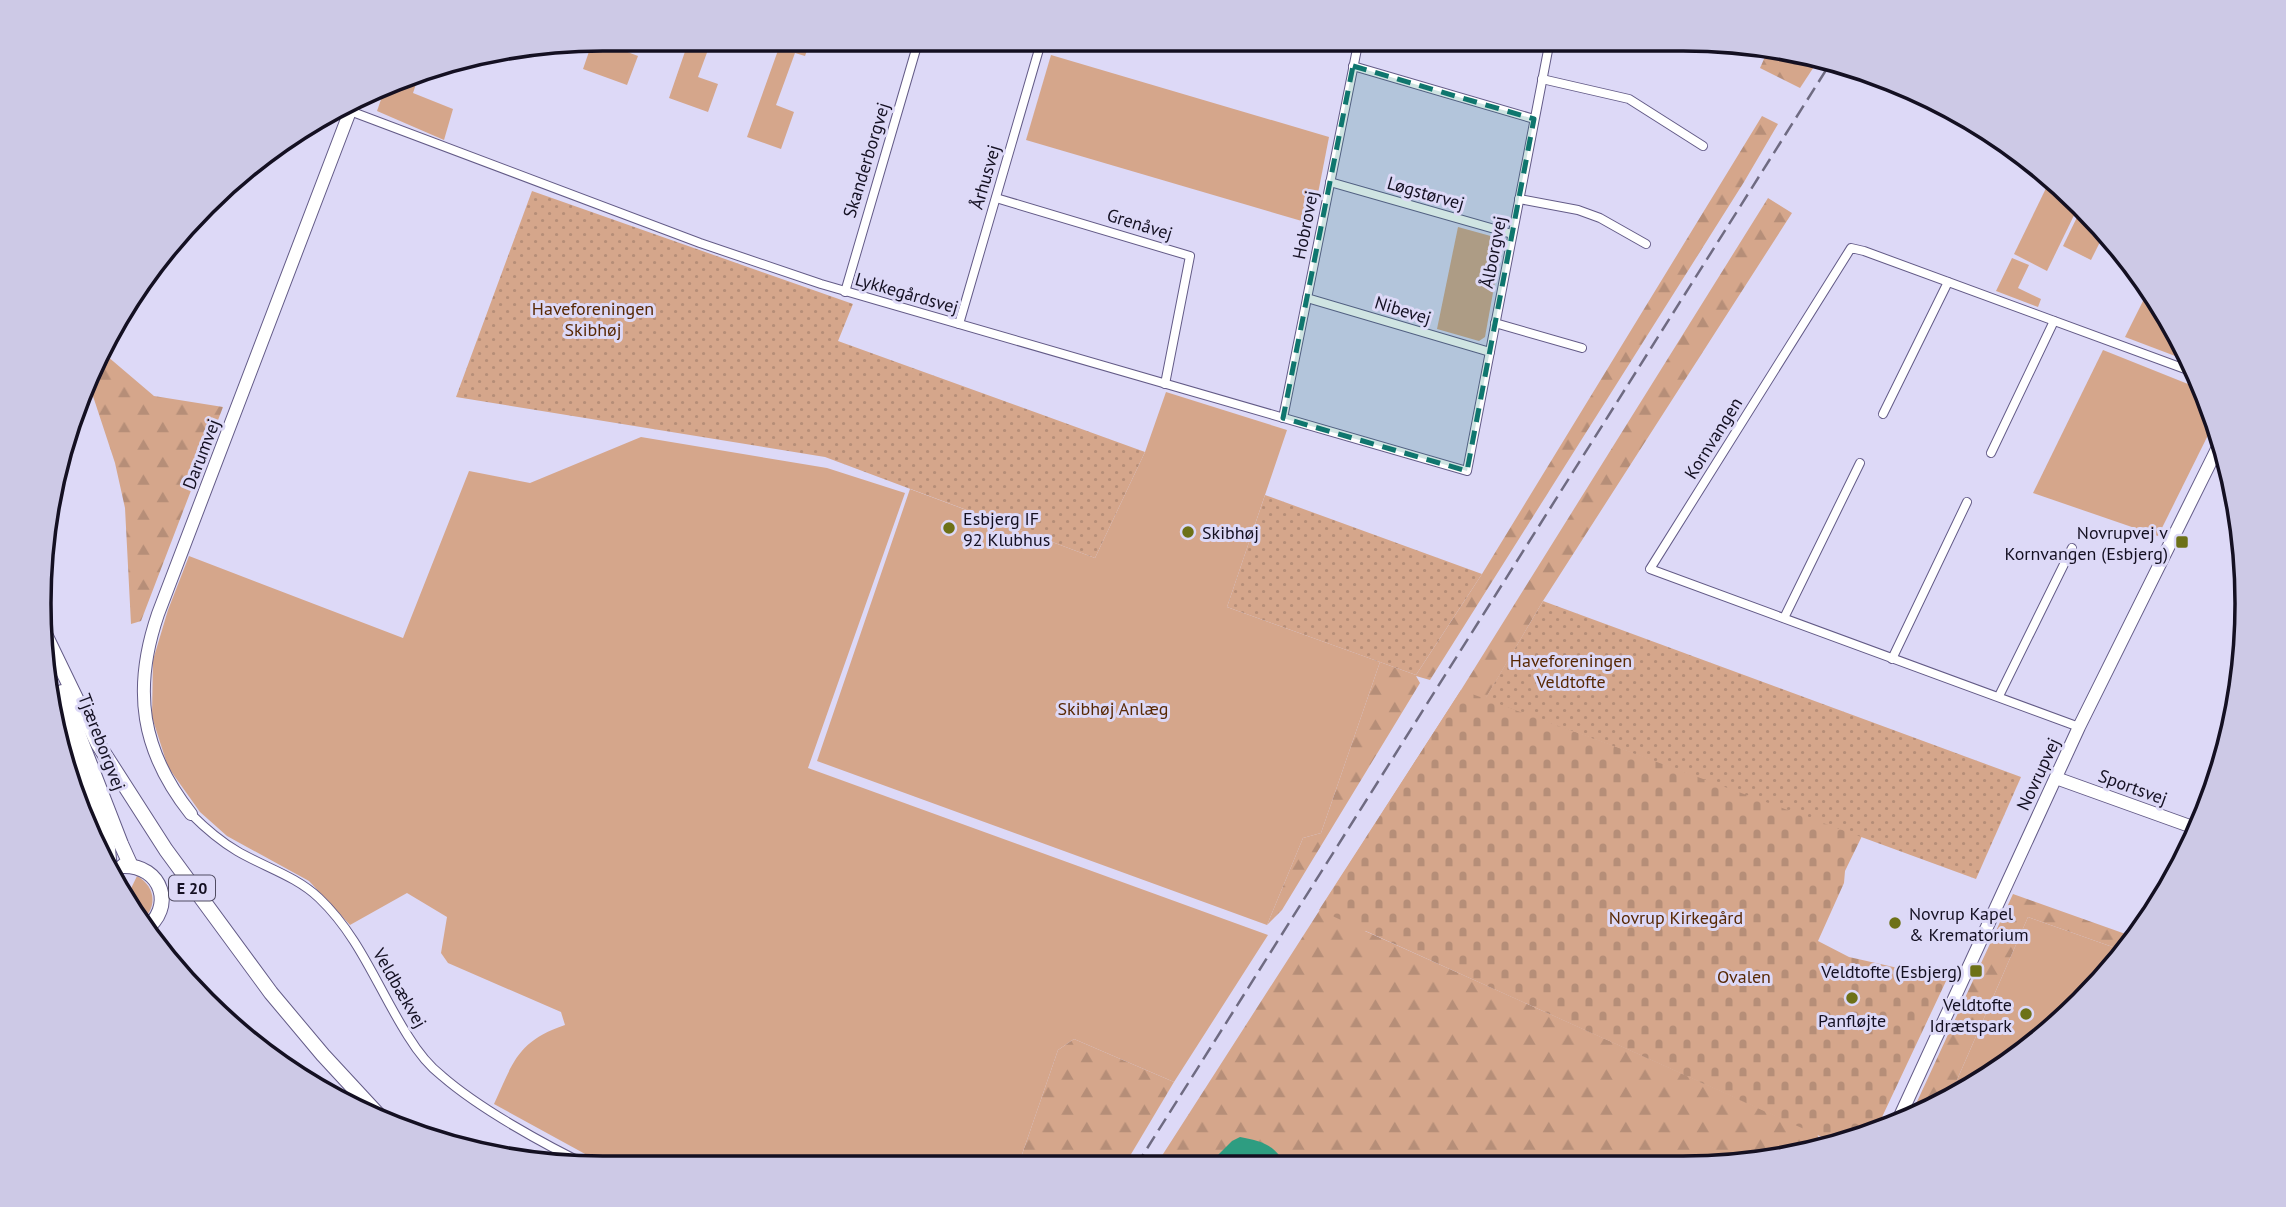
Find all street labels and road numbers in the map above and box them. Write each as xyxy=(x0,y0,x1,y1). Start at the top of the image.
street label: Skanderborgvej xyxy=(838,100,894,220)
street label: Århusvej xyxy=(965,142,1005,212)
street label: Løgstørvej xyxy=(1385,171,1467,215)
street label: Hobrovej xyxy=(1287,189,1323,261)
street label: Grenåvej xyxy=(1104,203,1176,245)
street label: Ålborgvej xyxy=(1475,214,1511,290)
street label: Lykkegårdsvej xyxy=(853,267,961,319)
street label: Nibevej xyxy=(1372,291,1434,329)
street label: Kornvangen xyxy=(1679,393,1747,483)
street label: Darumvej xyxy=(177,416,225,492)
street label: Tjæreborgvej xyxy=(73,690,131,794)
street label: Novrupvej xyxy=(2011,734,2065,814)
street label: Sportsvej xyxy=(2095,764,2171,810)
road number: E 20 xyxy=(169,876,215,900)
street label: Veldbækvej xyxy=(367,943,432,1032)

